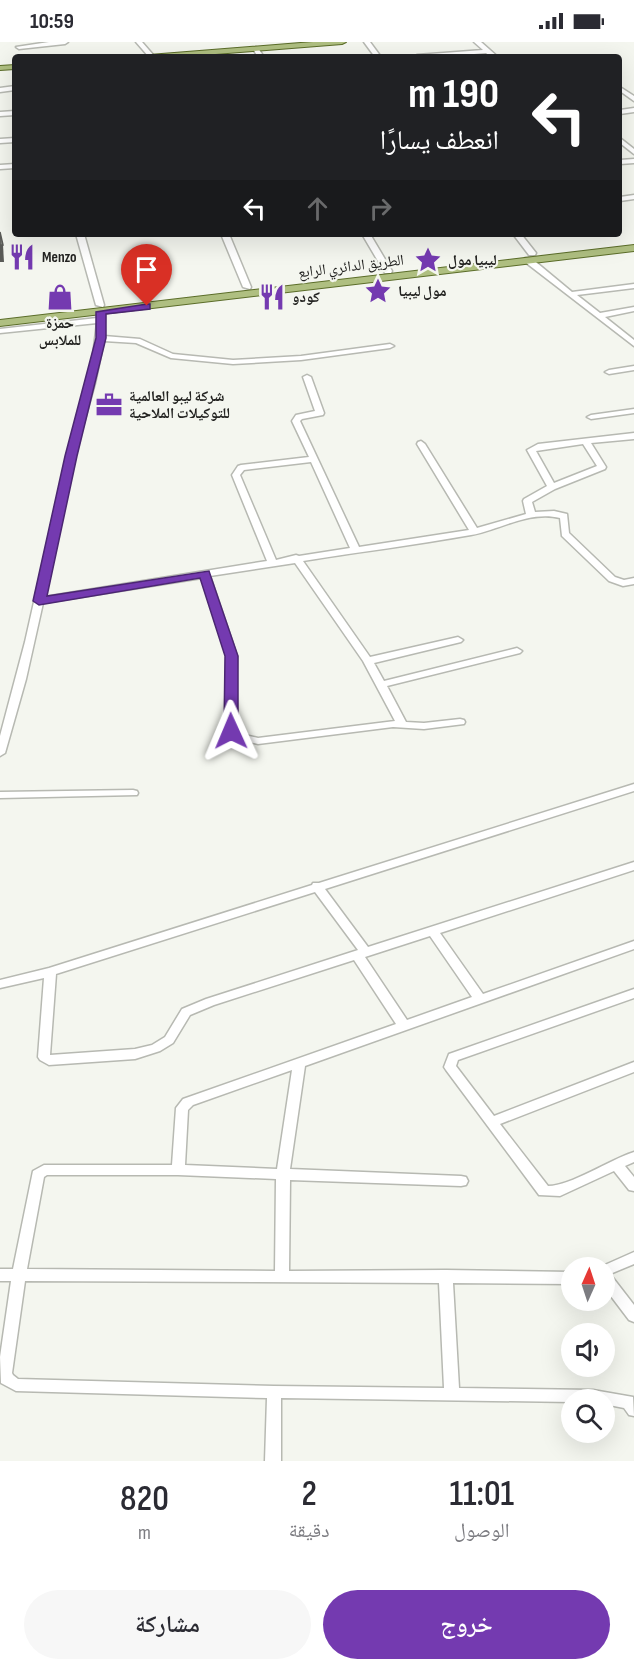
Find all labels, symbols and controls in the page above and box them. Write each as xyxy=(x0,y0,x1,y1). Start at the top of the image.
text: 10:59 xyxy=(30,8,74,35)
text: 190 m xyxy=(408,69,499,120)
icon: left xyxy=(520,78,598,156)
text: انعطف يسارًا xyxy=(380,125,499,157)
icon: left xyxy=(238,192,271,225)
icon: ahead xyxy=(301,192,334,225)
icon: right xyxy=(364,192,397,225)
restaurant icon: Menzo xyxy=(7,242,37,272)
pin xyxy=(121,244,172,306)
place icon: ليبيا مول xyxy=(413,245,443,275)
place label: Menzo xyxy=(42,248,77,267)
street label: الطريق الدائري الرابع xyxy=(297,251,405,284)
place label: ليبيا مول xyxy=(448,251,497,270)
icon: arrive xyxy=(130,253,163,286)
place icon: مول ليبيا xyxy=(363,276,393,306)
shop icon: حمزة للملابس xyxy=(45,282,75,312)
restaurant icon: كودو xyxy=(257,282,287,312)
place label: مول ليبيا xyxy=(398,282,447,301)
place label: كودو xyxy=(292,288,320,307)
place label: حمزة للملابس xyxy=(39,314,81,350)
place label: شركة ليبو العالمية للتوكيلات الملاحية xyxy=(129,387,230,423)
office icon: شركة ليبو العالمية للتوكيلات الملاحية xyxy=(94,390,124,420)
position arrow xyxy=(199,699,263,763)
north arrow xyxy=(561,1257,615,1311)
map controls xyxy=(561,1257,615,1443)
button: sound xyxy=(561,1323,615,1377)
button: search xyxy=(561,1389,615,1443)
text: 2 xyxy=(301,1473,317,1516)
text: 11:01 xyxy=(449,1473,514,1516)
text: 820 xyxy=(120,1478,169,1521)
text: دقيقة xyxy=(289,1519,330,1543)
text: الوصول xyxy=(454,1519,509,1543)
text: m xyxy=(138,1521,151,1545)
button: مشاركة xyxy=(24,1590,311,1659)
button: خروج xyxy=(323,1590,610,1659)

